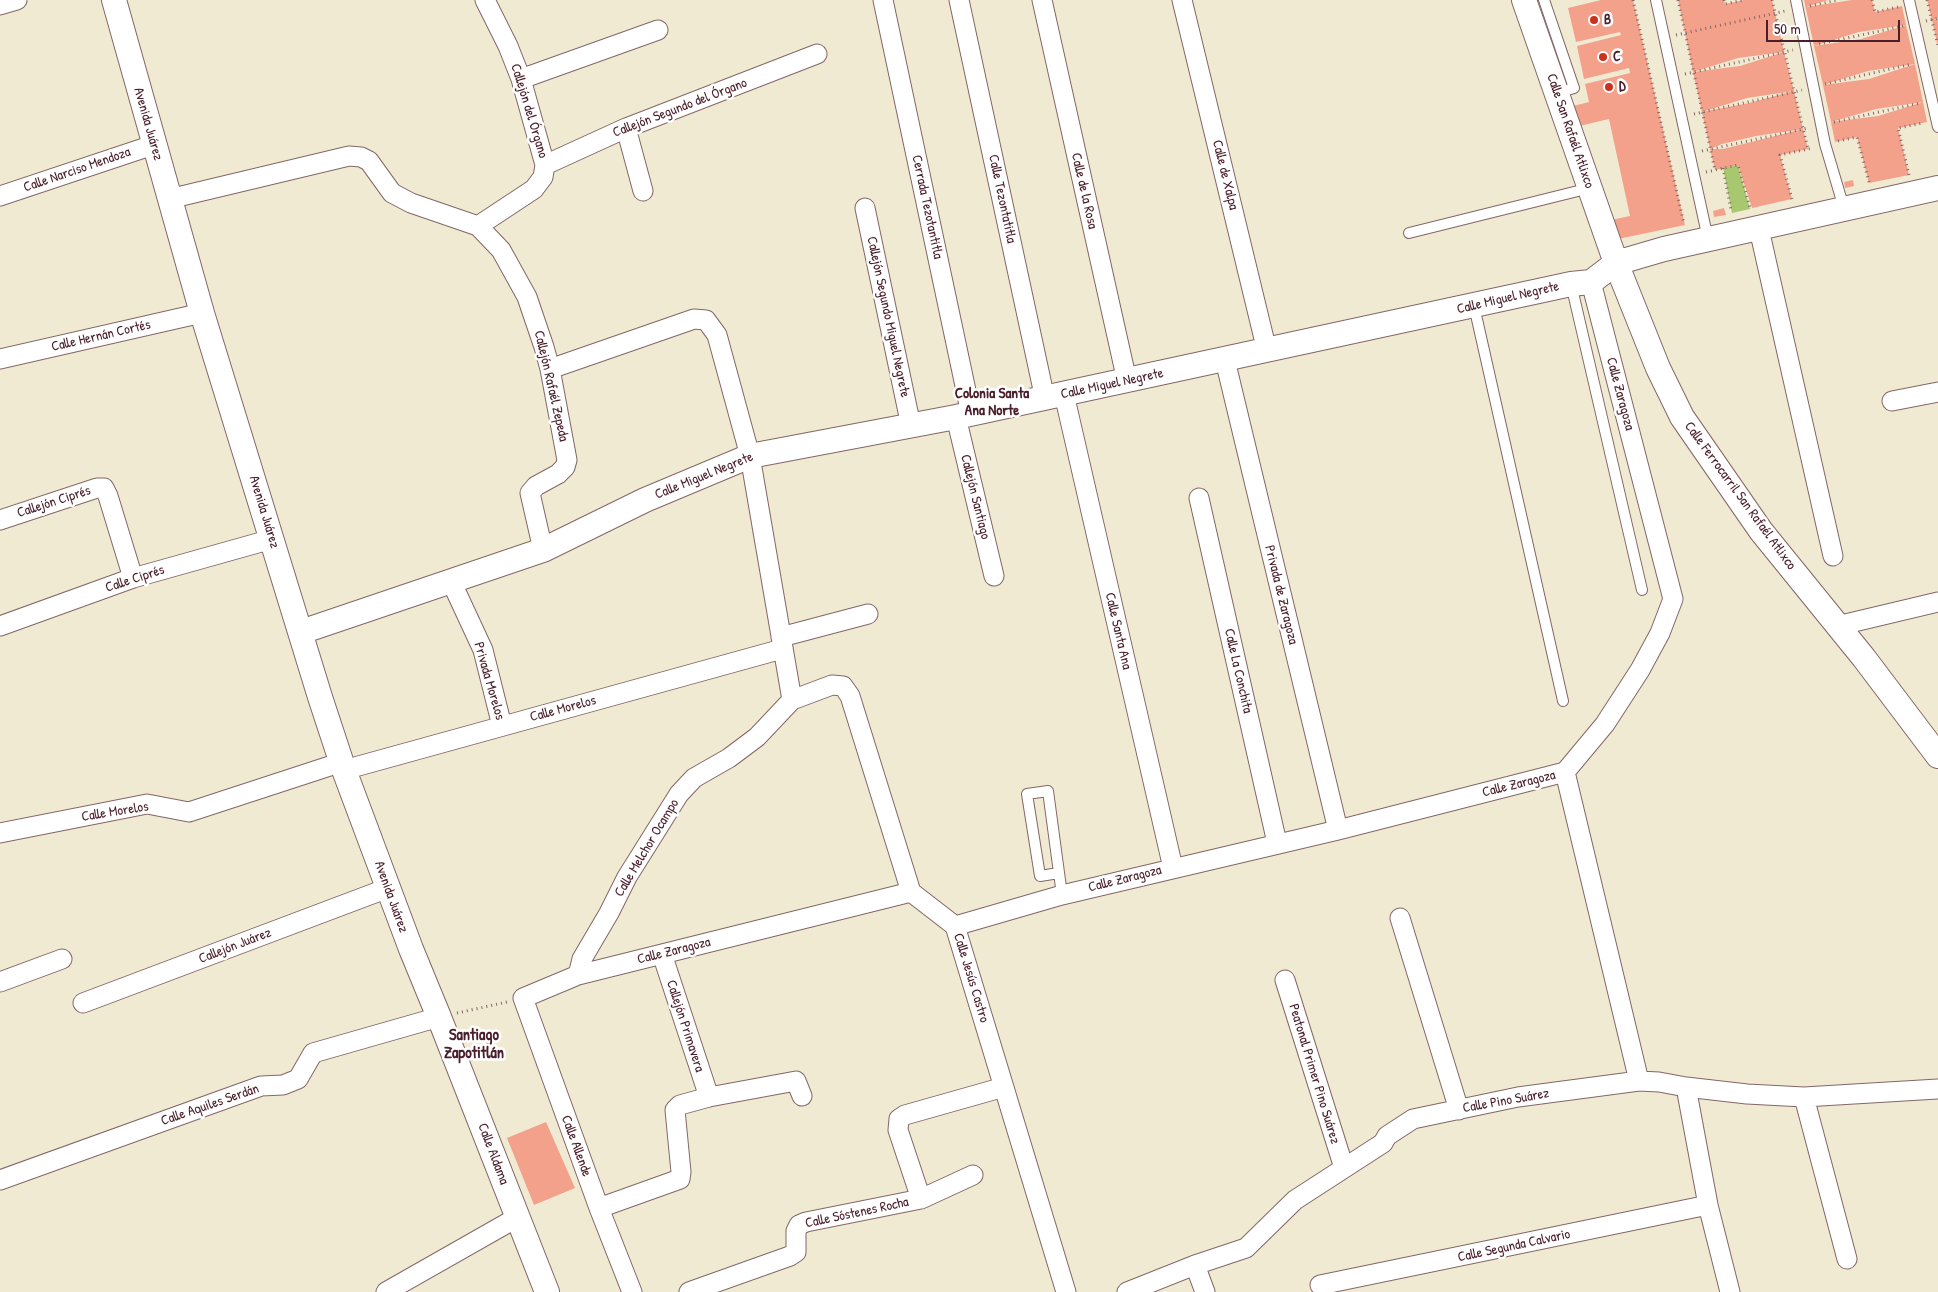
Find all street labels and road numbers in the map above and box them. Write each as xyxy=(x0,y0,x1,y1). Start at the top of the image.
street label: Callejón del Órgano xyxy=(507,62,551,160)
street label: Calle San Rafaél Atlixco xyxy=(1542,71,1598,191)
street label: Callejón Segundo del Órgano xyxy=(610,75,750,141)
street label: Avenida Juárez xyxy=(130,86,166,162)
street label: Calle de Xalpa xyxy=(1208,138,1242,212)
street label: Calle Narciso Mendoza xyxy=(21,144,133,196)
street label: Calle de la Rosa xyxy=(1067,151,1101,231)
street label: Cerrada Tezotantitla xyxy=(908,153,946,261)
street label: Calle Tezontatitla xyxy=(984,153,1020,245)
street label: Callejón Segundo Miguel Negrete xyxy=(863,235,913,399)
street label: Calle Miguel Negrete xyxy=(1455,278,1561,318)
street label: Calle Hernán Cortés xyxy=(50,316,152,356)
street label: Callejón Rafaél Zepeda xyxy=(530,329,572,443)
street label: Calle Zaragoza xyxy=(1602,356,1638,432)
street label: Calle Miguel Negrete xyxy=(1059,365,1165,403)
street label: Calle Ferrocarril San Rafaél Atlixco xyxy=(1681,419,1799,573)
street label: Calle Miguel Negrete xyxy=(652,449,756,503)
street label: Callejón Santiago xyxy=(956,453,994,541)
street label: Avenida Juárez xyxy=(245,474,283,550)
street label: Callejón Ciprés xyxy=(15,482,93,522)
street label: Privada de Zaragoza xyxy=(1261,544,1301,646)
street label: Calle Ciprés xyxy=(103,562,167,596)
street label: Calle Santa Ana xyxy=(1101,591,1135,671)
street label: Calle La Conchita xyxy=(1220,627,1256,715)
street label: Privada Morelos xyxy=(470,640,508,722)
street label: Calle Morelos xyxy=(528,692,598,726)
street label: Calle Zaragoza xyxy=(1481,767,1557,801)
street label: Calle Melchor Ocampo xyxy=(611,796,683,900)
street label: Calle Morelos xyxy=(80,798,150,826)
street label: Avenida Juárez xyxy=(370,859,412,935)
street label: Calle Zaragoza xyxy=(1087,862,1163,896)
street label: Callejón Juárez xyxy=(196,924,274,968)
street label: Calle Jesús Castro xyxy=(949,931,993,1025)
street label: Calle Zaragoza xyxy=(636,934,712,968)
street label: Callejón Primavera xyxy=(662,978,708,1074)
street label: Peatonal Primer Pino Suárez xyxy=(1285,1002,1343,1146)
street label: Calle Aquiles Serdán xyxy=(159,1080,261,1130)
street label: Calle Pino Suárez xyxy=(1461,1085,1551,1117)
street label: Calle Allende xyxy=(557,1113,595,1179)
street label: Calle Aldama xyxy=(474,1121,512,1187)
street label: Calle Sóstenes Rocha xyxy=(804,1194,910,1232)
street label: Calle Segunda Calvario xyxy=(1456,1226,1572,1266)

